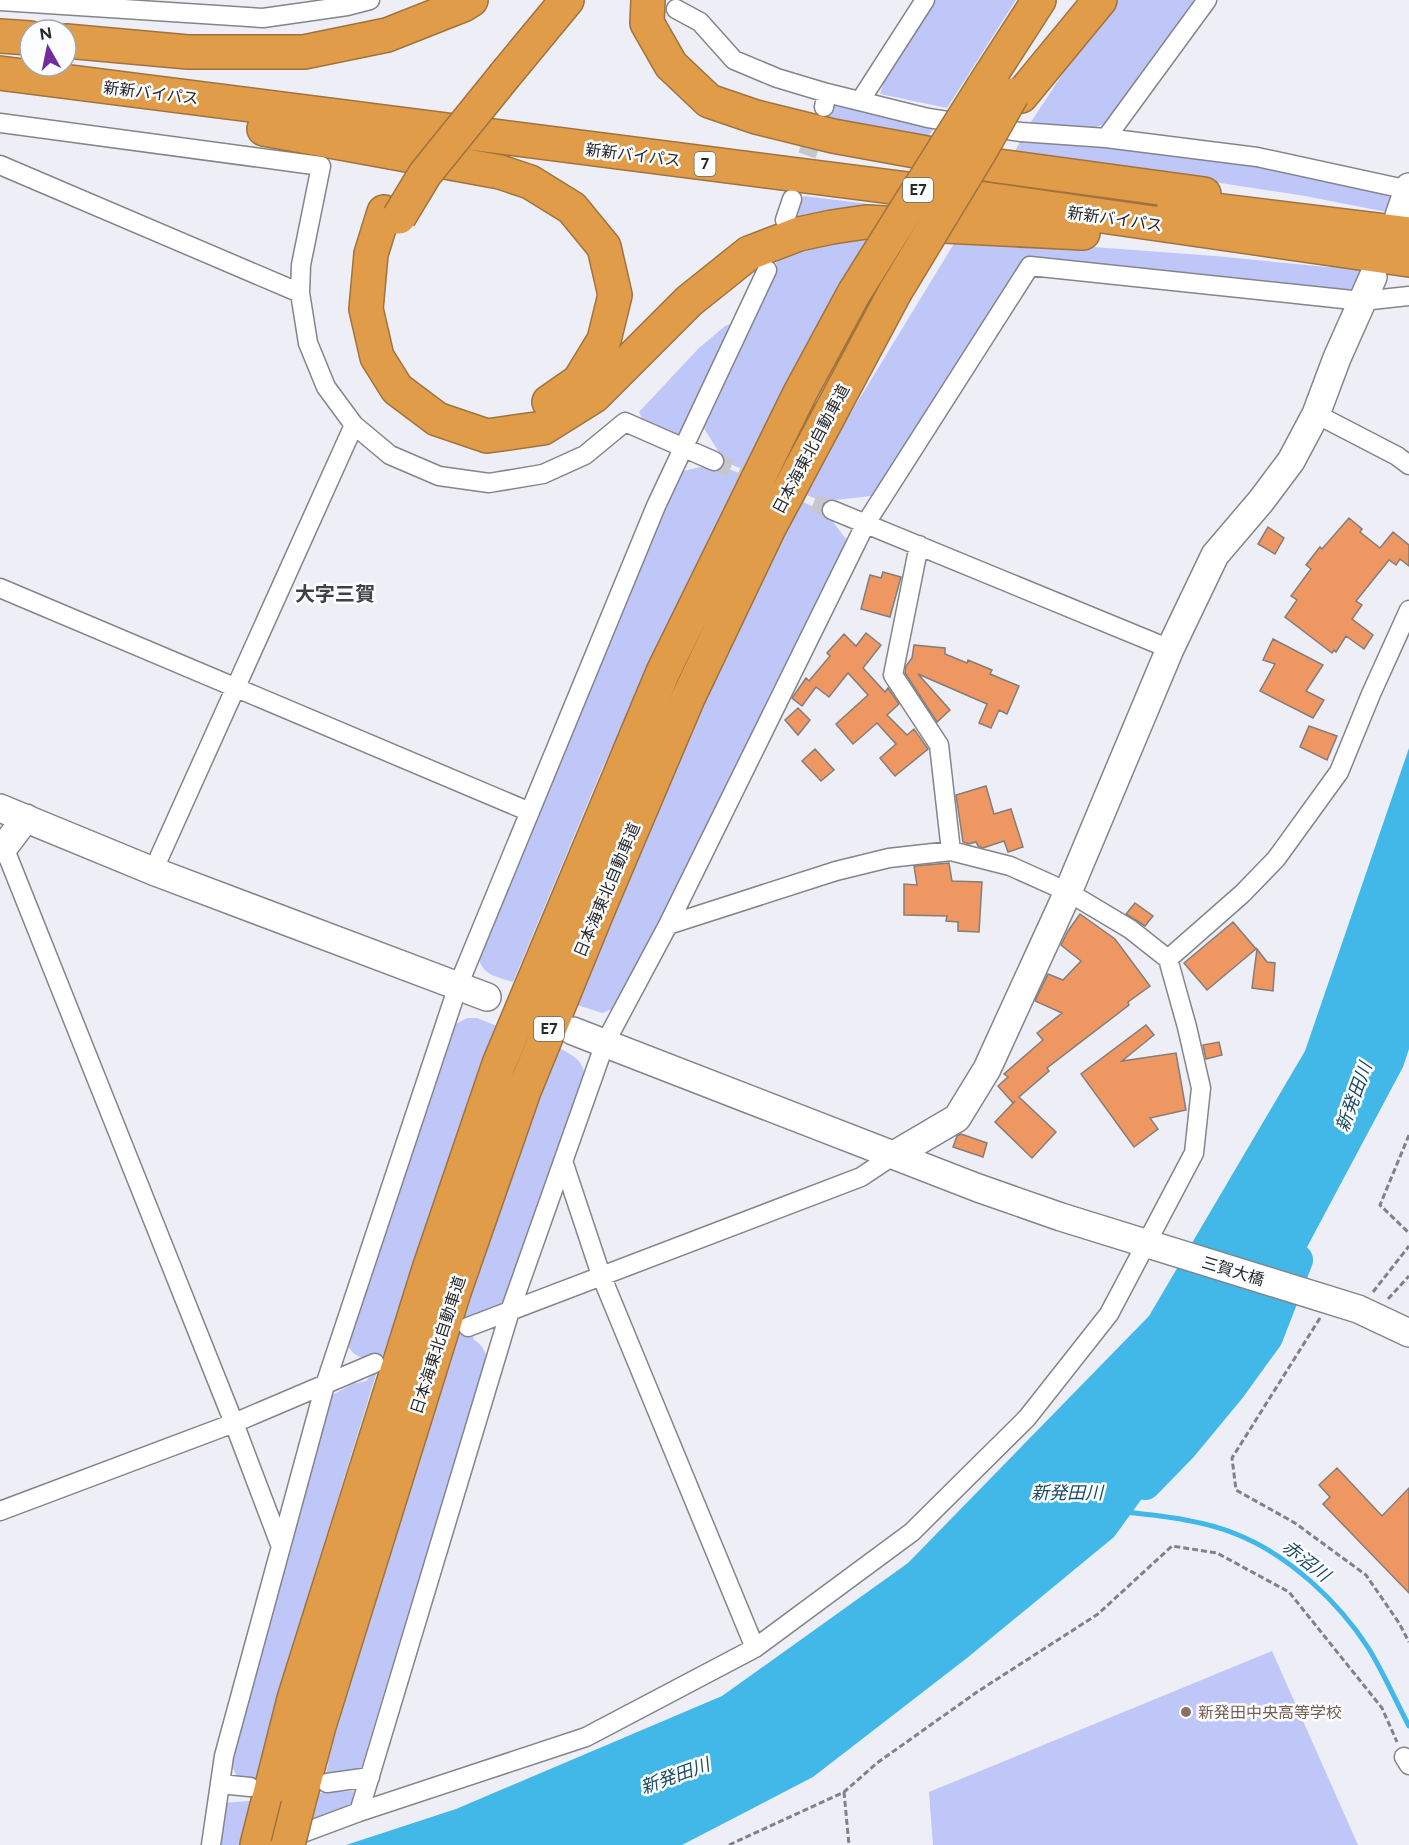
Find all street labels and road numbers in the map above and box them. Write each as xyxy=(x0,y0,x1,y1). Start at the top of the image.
street label: 新新バイパス xyxy=(102,78,200,108)
street label: 新新バイパス xyxy=(584,140,682,170)
road number: 7 xyxy=(694,152,716,176)
road number: E7 xyxy=(903,178,933,202)
street label: 新新バイパス xyxy=(1066,203,1164,235)
street label: 日本海東北自動車道 xyxy=(769,381,853,517)
street label: 日本海東北自動車道 xyxy=(570,820,644,960)
road number: E7 xyxy=(534,1017,564,1041)
street label: 三賀大橋 xyxy=(1200,1253,1266,1289)
street label: 日本海東北自動車道 xyxy=(407,1274,469,1416)

